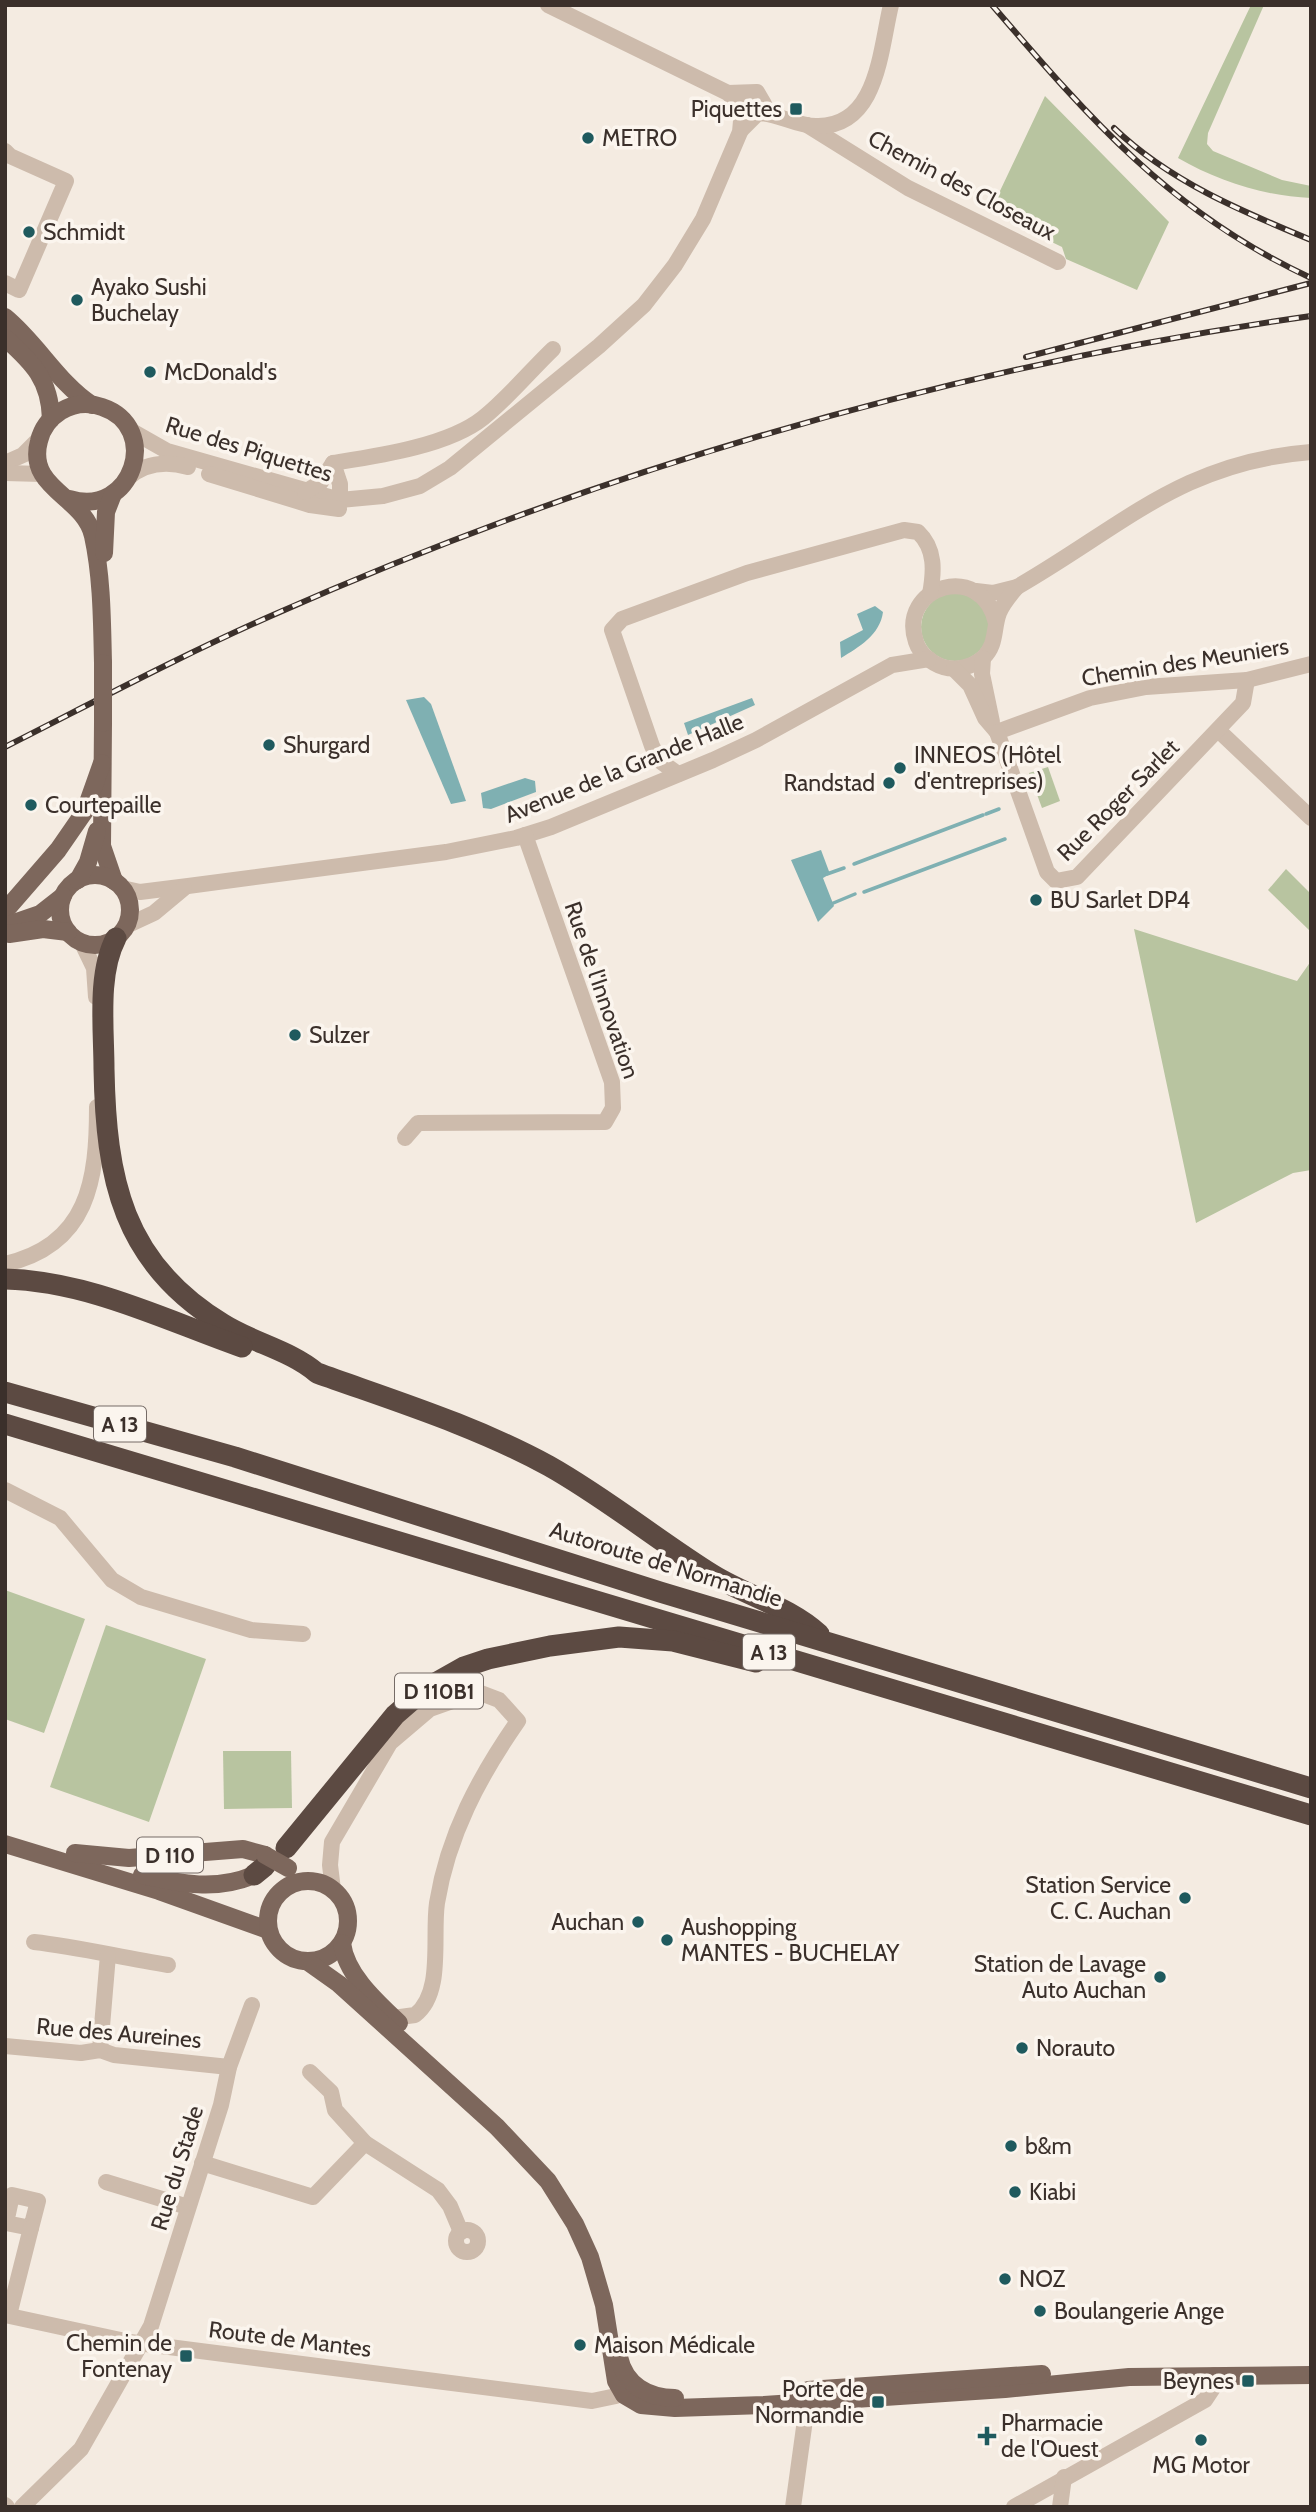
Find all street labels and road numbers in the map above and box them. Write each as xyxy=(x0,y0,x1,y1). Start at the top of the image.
street label: Chemin des Closeaux xyxy=(864,124,1061,246)
street label: Rue des Piquettes xyxy=(162,410,336,488)
street label: Chemin des Meuniers xyxy=(1079,632,1291,692)
street label: Avenue de la Grande Halle xyxy=(501,707,748,829)
street label: Rue Roger Sarlet xyxy=(1051,733,1185,867)
street label: Rue de l'Innovation xyxy=(559,898,645,1082)
road number: A 13 xyxy=(94,1406,146,1442)
street label: Autoroute de Normandie xyxy=(546,1515,786,1613)
road number: A 13 xyxy=(743,1634,795,1670)
road number: D 110B1 xyxy=(395,1674,483,1708)
road number: D 110 xyxy=(137,1838,203,1872)
street label: Rue des Aureines xyxy=(35,2012,203,2054)
street label: Rue du Stade xyxy=(145,2102,209,2234)
street label: Route de Mantes xyxy=(207,2315,373,2363)

